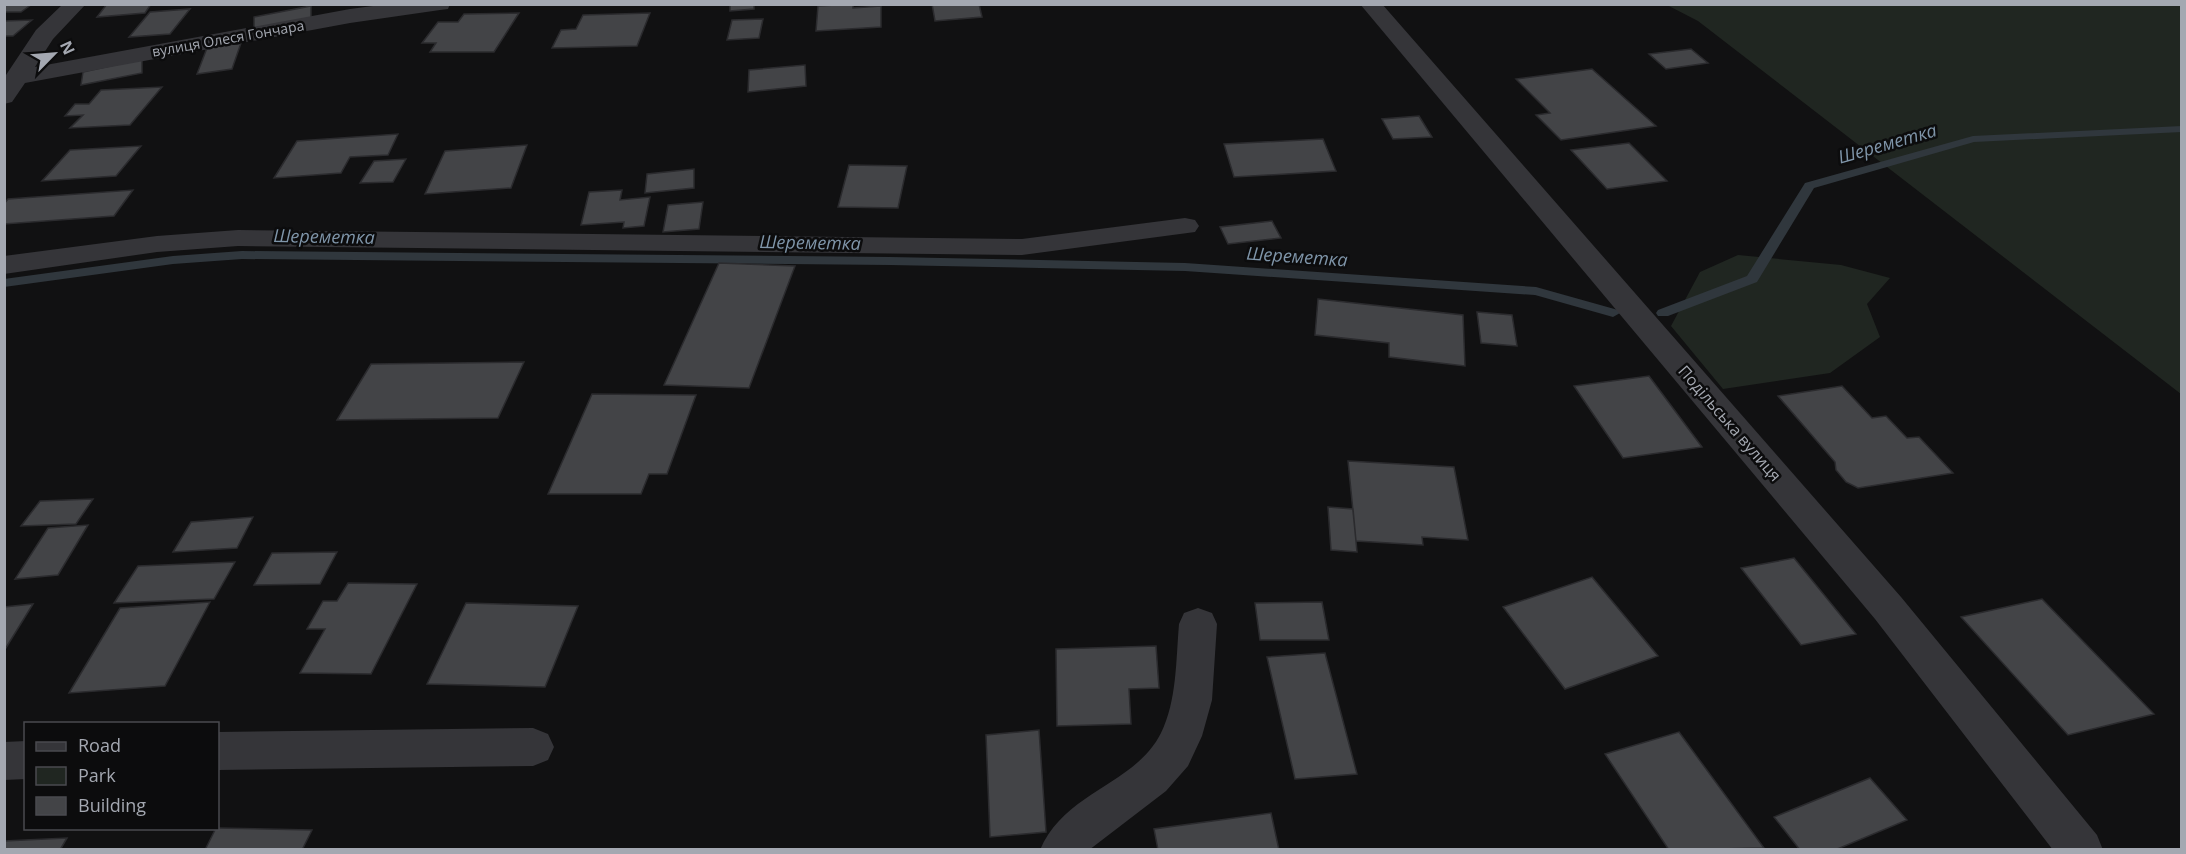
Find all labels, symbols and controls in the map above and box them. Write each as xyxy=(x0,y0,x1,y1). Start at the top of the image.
street label: вулиця Олеся Гончара xyxy=(150,15,306,61)
north arrow xyxy=(24,24,84,84)
text: N xyxy=(55,37,80,58)
water label: Шереметка xyxy=(1835,117,1939,169)
water label: Шереметка xyxy=(273,223,375,249)
water label: Шереметка xyxy=(759,229,861,255)
water label: Шереметка xyxy=(1246,240,1348,272)
street label: Подільська вулиця xyxy=(1674,360,1786,486)
legend xyxy=(24,722,219,830)
text: Road xyxy=(78,733,121,757)
text: Park xyxy=(78,763,116,787)
text: Building xyxy=(78,793,146,817)

